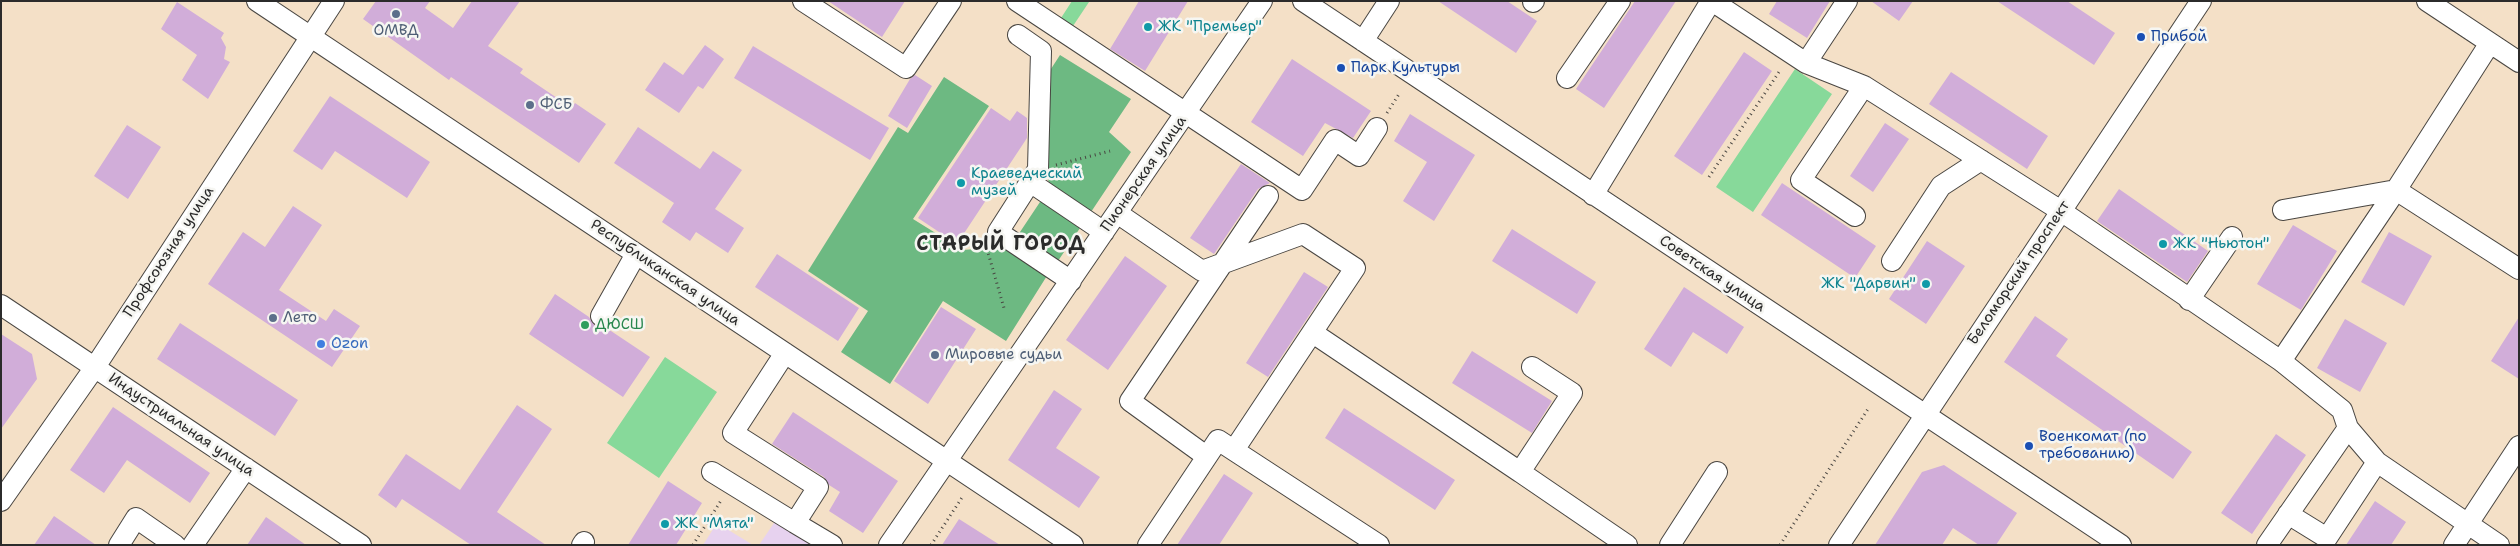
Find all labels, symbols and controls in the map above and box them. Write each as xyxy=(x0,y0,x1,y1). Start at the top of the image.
marker: ОМВД xyxy=(390,8,402,20)
place label: ЖК "Премьер" xyxy=(1158,18,1262,36)
marker: ЖК "Премьер" xyxy=(1142,21,1154,33)
place label: ОМВД xyxy=(374,22,418,40)
place label: Прибой xyxy=(2151,28,2207,46)
marker: Прибой xyxy=(2135,31,2147,43)
place label: Парк Культуры xyxy=(1351,59,1460,77)
marker: Парк Культуры xyxy=(1335,62,1347,74)
place label: ФСБ xyxy=(540,96,572,114)
marker: ФСБ xyxy=(524,99,536,111)
street label: Пионерская улица xyxy=(1097,113,1191,235)
place label: Краеведческий музей xyxy=(971,165,1082,200)
marker: Краеведческий музей xyxy=(955,177,967,189)
street label: Профсоюзная улица xyxy=(120,183,218,321)
street label: Беломорский проспект xyxy=(1964,197,2074,349)
street label: Республиканская улица xyxy=(587,216,743,330)
street label: Советская улица xyxy=(1656,232,1768,316)
district label: СТАРЫЙ ГОРОД xyxy=(915,233,1087,257)
place label: ЖК "Ньютон" xyxy=(2173,235,2269,253)
marker: ЖК "Ньютон" xyxy=(2157,238,2169,250)
place label: ЖК "Дарвин" xyxy=(1821,275,1916,293)
marker: ЖК "Дарвин" xyxy=(1920,278,1932,290)
place label: Лето xyxy=(283,309,317,327)
marker: Лето xyxy=(267,312,279,324)
place label: ДЮСШ xyxy=(595,316,644,334)
marker: ДЮСШ xyxy=(579,319,591,331)
place label: Ozon xyxy=(331,335,368,353)
marker: Ozon xyxy=(315,338,327,350)
place label: Мировые судьи xyxy=(945,346,1062,364)
marker: Мировые судьи xyxy=(929,349,941,361)
street label: Индустриальная улица xyxy=(105,369,257,481)
place label: Военкомат (по требованию) xyxy=(2039,428,2147,463)
marker: Военкомат (по требованию) xyxy=(2023,440,2035,452)
place label: ЖК "Мята" xyxy=(675,515,754,533)
marker: ЖК "Мята" xyxy=(659,518,671,530)

